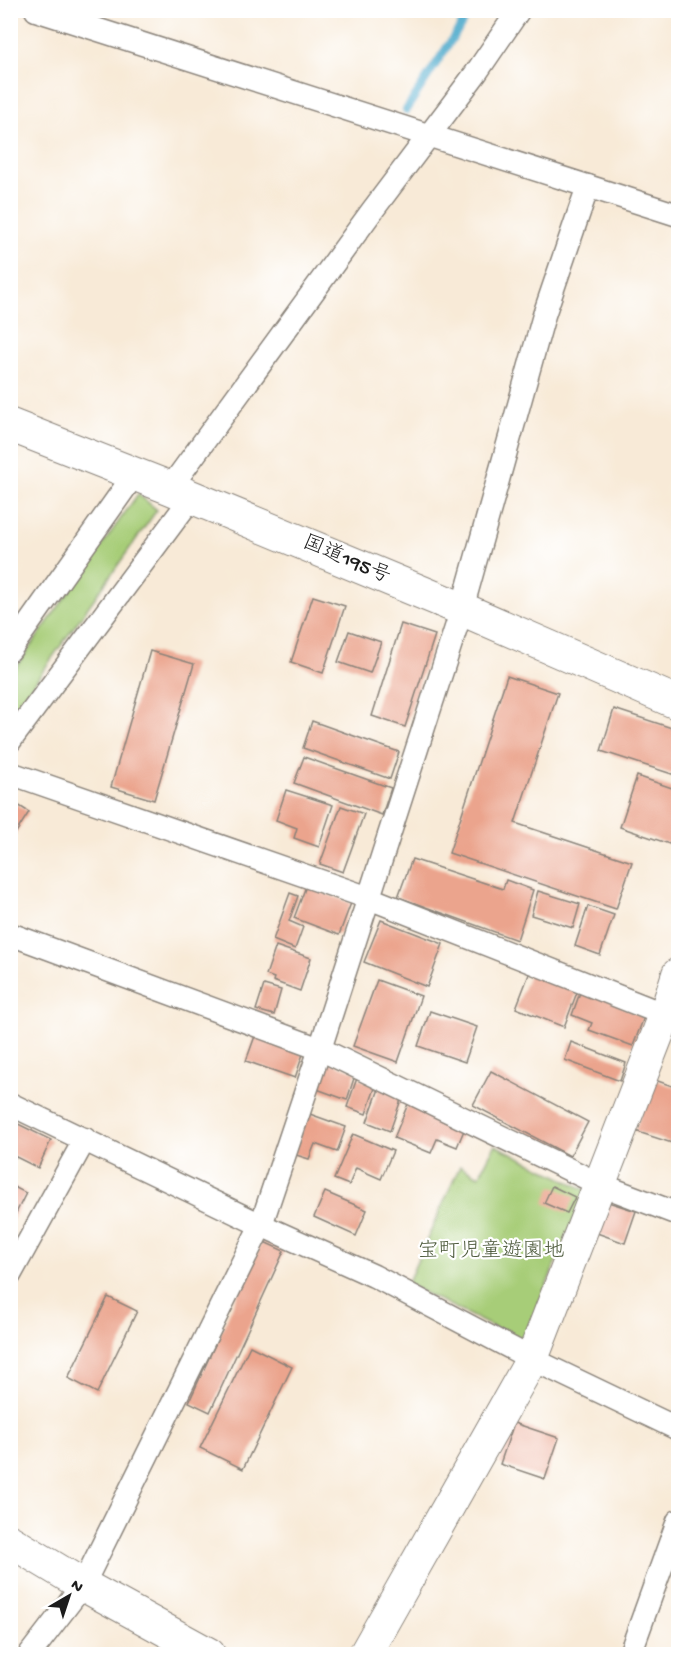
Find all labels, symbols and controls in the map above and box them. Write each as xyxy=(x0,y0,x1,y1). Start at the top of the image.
street label: 国道195号 xyxy=(298,530,394,591)
park label: 宝町児童遊園地 xyxy=(418,1238,565,1265)
north arrow xyxy=(39,1566,99,1626)
text: N xyxy=(66,1576,87,1598)

